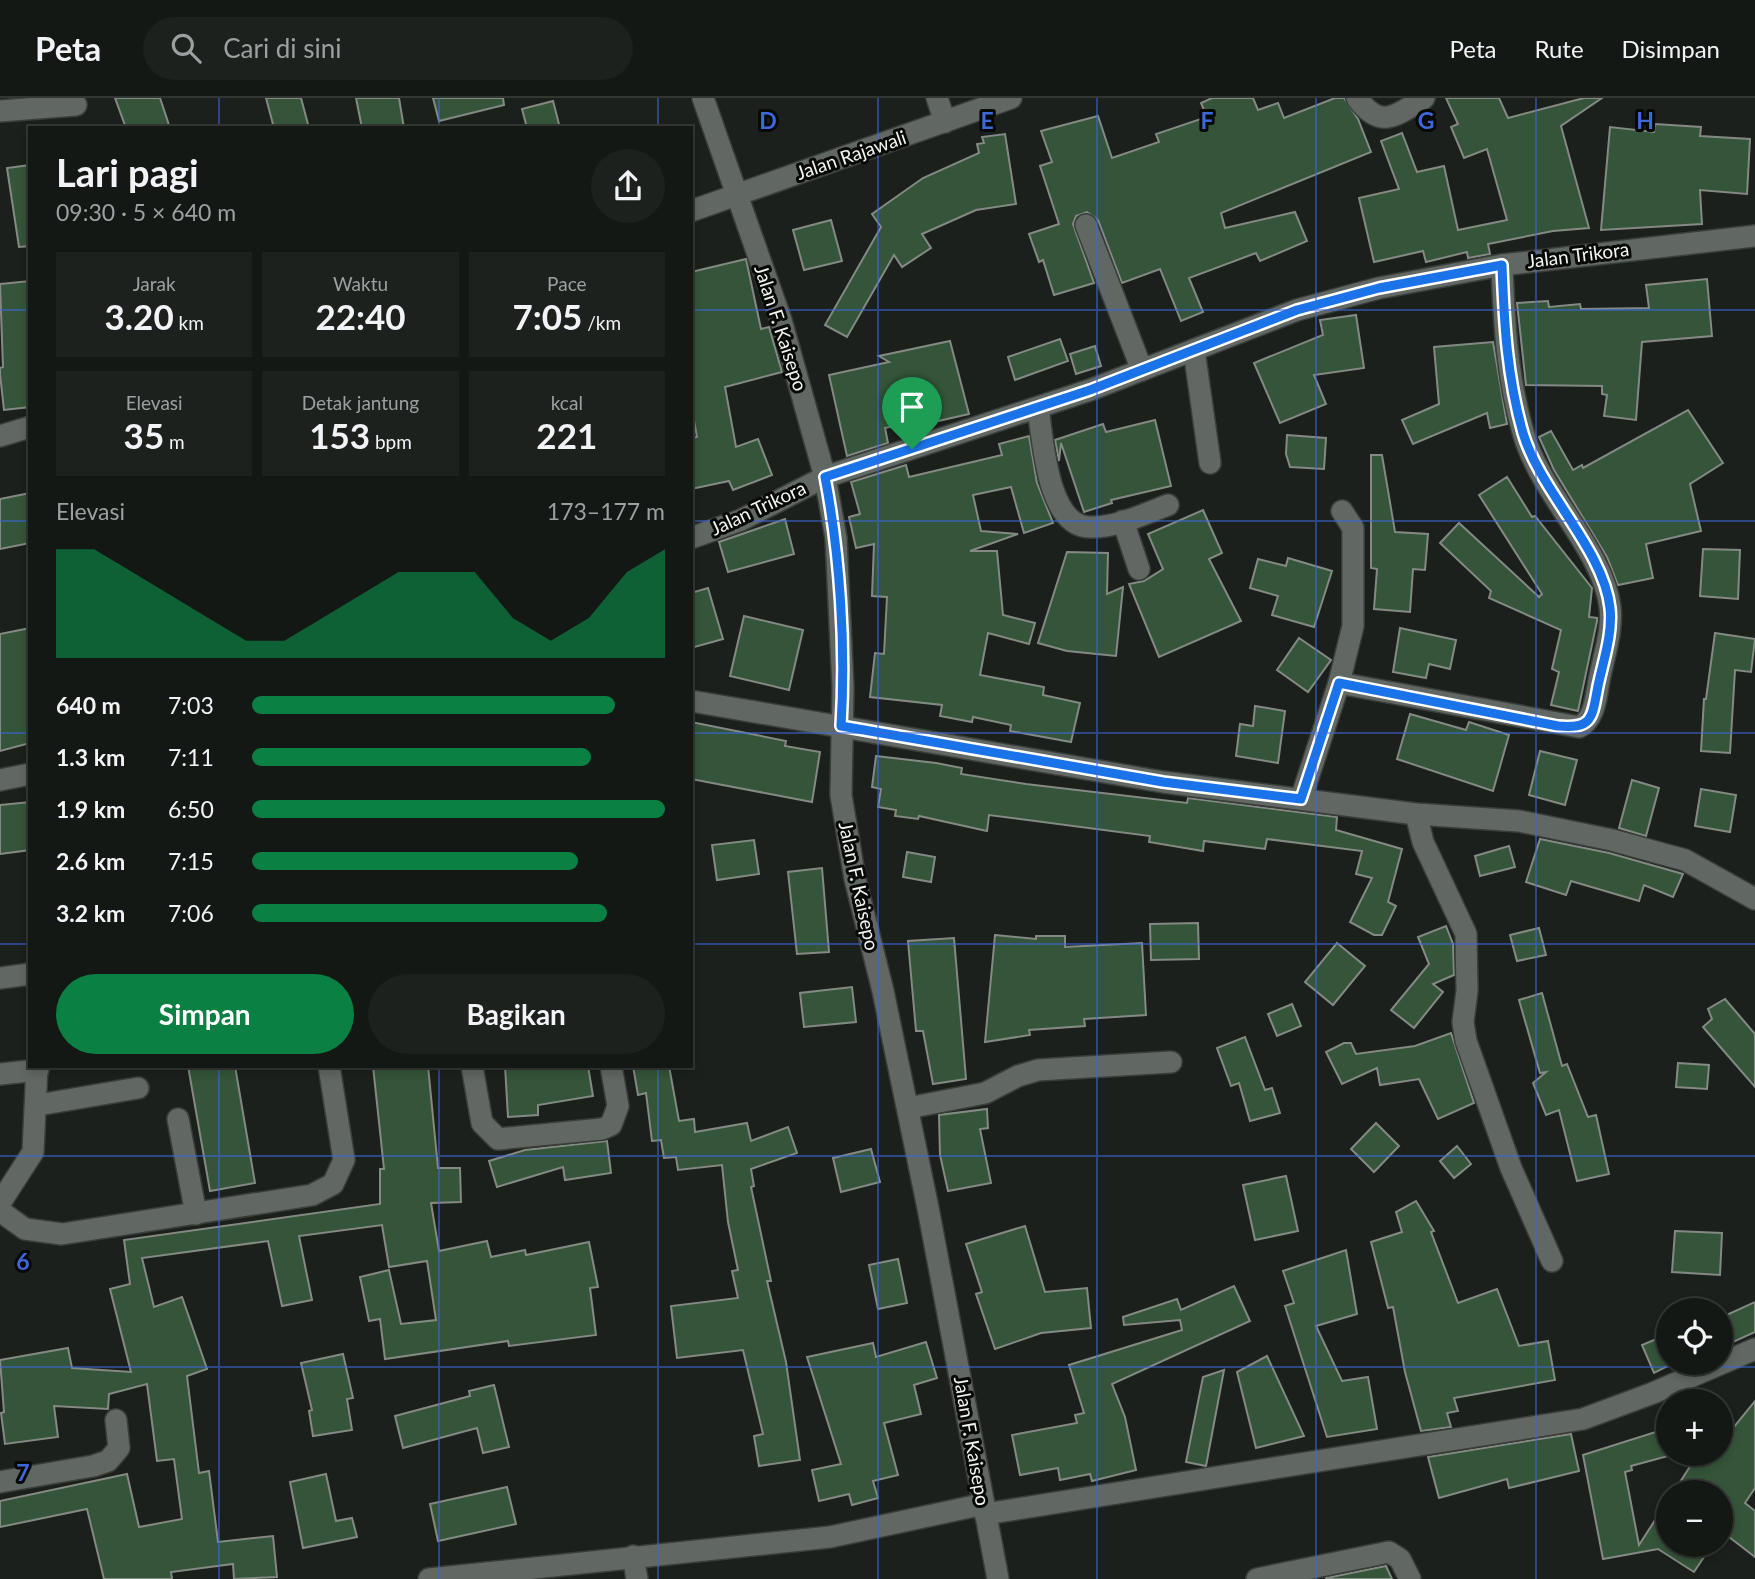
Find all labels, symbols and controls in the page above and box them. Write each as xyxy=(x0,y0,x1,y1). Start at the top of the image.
search box xyxy=(143,17,633,80)
text: Peta xyxy=(35,28,101,68)
icon: search xyxy=(167,29,205,67)
text: Cari di sini xyxy=(223,32,342,64)
text: Peta xyxy=(1450,34,1496,63)
text: Rute xyxy=(1534,34,1584,63)
text: Disimpan xyxy=(1622,34,1720,63)
text: D xyxy=(759,106,777,134)
text: E xyxy=(980,106,994,134)
text: F xyxy=(1200,106,1214,134)
text: G xyxy=(1418,106,1434,134)
text: H xyxy=(1636,106,1654,134)
street label: Jalan Rajawali xyxy=(793,125,909,184)
text: Lari pagi xyxy=(56,149,199,195)
button: share xyxy=(591,149,665,223)
text: 09:30 · 5 × 640 m xyxy=(56,198,236,226)
street label: Jalan Trikora xyxy=(1526,237,1630,272)
street label: Jalan F. Kaisepo xyxy=(750,262,813,394)
text: Jarak xyxy=(133,272,176,295)
text: Waktu xyxy=(333,272,388,295)
text: Pace xyxy=(547,272,587,295)
text: 3.20 xyxy=(104,295,174,337)
text: 22:40 xyxy=(315,295,406,337)
text: 7:05 xyxy=(512,295,582,337)
text: km xyxy=(174,311,204,334)
text: /km xyxy=(582,311,621,334)
pin xyxy=(882,377,942,449)
icon: arrive xyxy=(893,388,931,426)
text: Elevasi xyxy=(126,391,183,414)
text: Detak jantung xyxy=(302,391,419,414)
text: kcal xyxy=(551,391,583,414)
text: 35 xyxy=(124,414,164,456)
text: 153 xyxy=(309,414,370,456)
text: 221 xyxy=(536,414,597,456)
text: m xyxy=(164,430,185,453)
text: bpm xyxy=(370,430,412,453)
street label: Jalan Trikora xyxy=(706,475,809,540)
text: Elevasi xyxy=(56,497,125,525)
text: 173–177 m xyxy=(547,497,665,525)
text: 640 m xyxy=(56,691,121,719)
text: 7:03 xyxy=(168,691,214,719)
text: 1.3 km xyxy=(56,743,125,771)
text: 7:11 xyxy=(168,743,214,771)
text: 1.9 km xyxy=(56,795,125,823)
text: 6:50 xyxy=(168,795,214,823)
street label: Jalan F. Kaisepo xyxy=(835,819,884,952)
text: 2.6 km xyxy=(56,847,125,875)
text: 7:15 xyxy=(168,847,214,875)
text: 3.2 km xyxy=(56,899,125,927)
text: 7:06 xyxy=(168,899,214,927)
button: Simpan xyxy=(56,974,354,1054)
button: Bagikan xyxy=(368,974,665,1054)
text: 6 xyxy=(16,1247,30,1275)
map controls xyxy=(1656,1298,1733,1557)
button: locate xyxy=(1656,1298,1733,1375)
street label: Jalan F. Kaisepo xyxy=(950,1374,995,1507)
button: + xyxy=(1656,1389,1733,1466)
text: 7 xyxy=(16,1458,30,1486)
button: − xyxy=(1656,1480,1733,1557)

